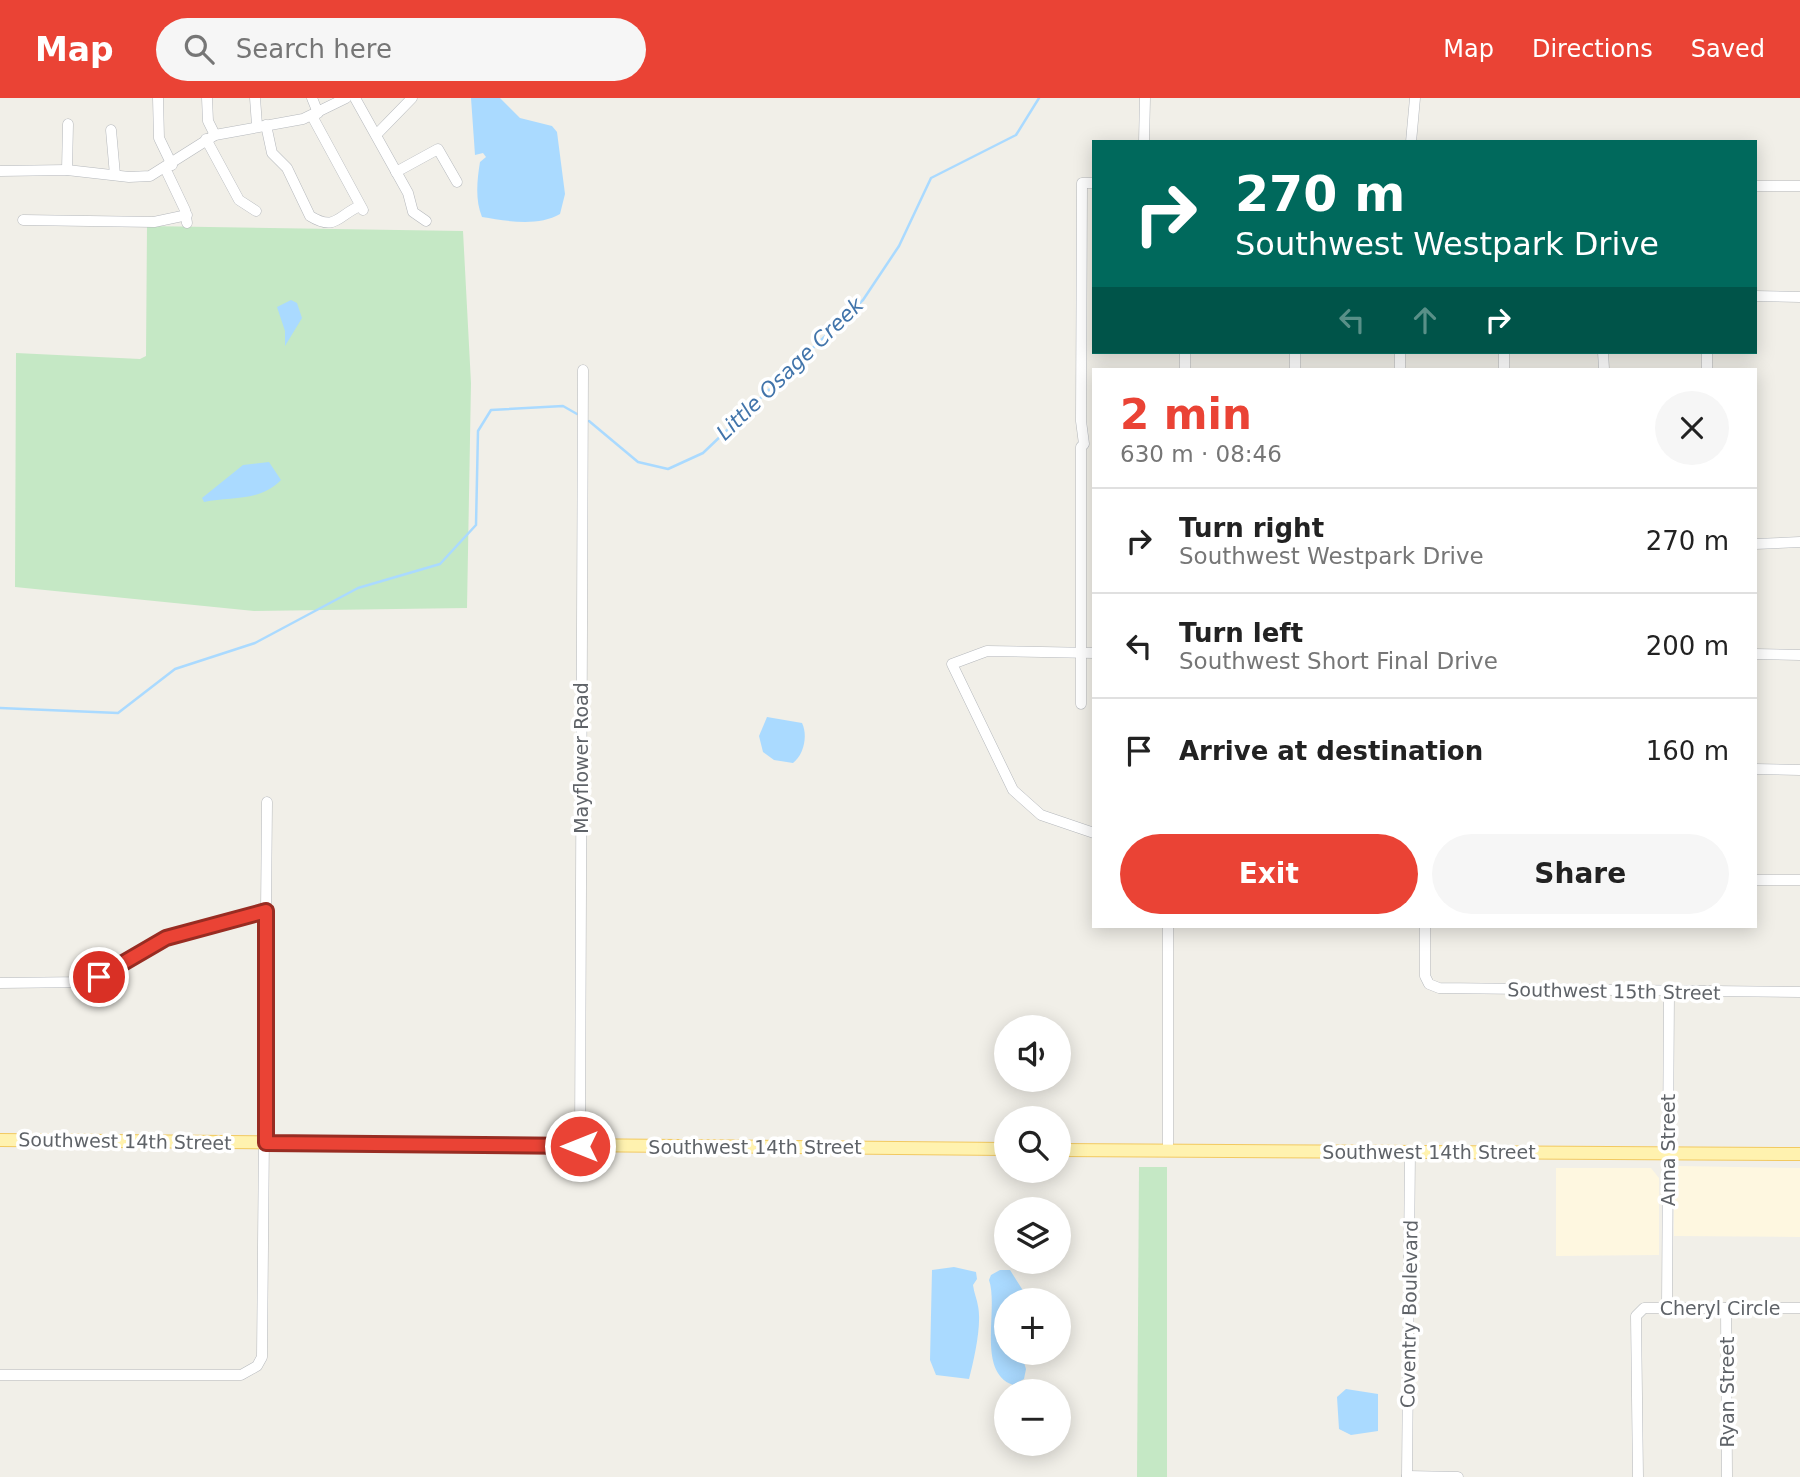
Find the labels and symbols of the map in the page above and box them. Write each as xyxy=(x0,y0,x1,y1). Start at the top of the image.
water label: Little Osage Creek xyxy=(712,292,869,445)
street label: Mayflower Road xyxy=(570,682,592,834)
pin xyxy=(69,947,129,1007)
street label: Southwest 15th Street xyxy=(1507,978,1721,1004)
street label: Anna Street xyxy=(1657,1094,1679,1206)
position arrow xyxy=(543,1109,617,1183)
street label: Southwest 14th Street xyxy=(18,1128,232,1154)
street label: Southwest 14th Street xyxy=(648,1136,862,1158)
street label: Southwest 14th Street xyxy=(1322,1141,1536,1163)
street label: Coventry Boulevard xyxy=(1396,1220,1422,1408)
street label: Cheryl Circle xyxy=(1660,1297,1780,1319)
street label: Ryan Street xyxy=(1716,1337,1738,1447)

